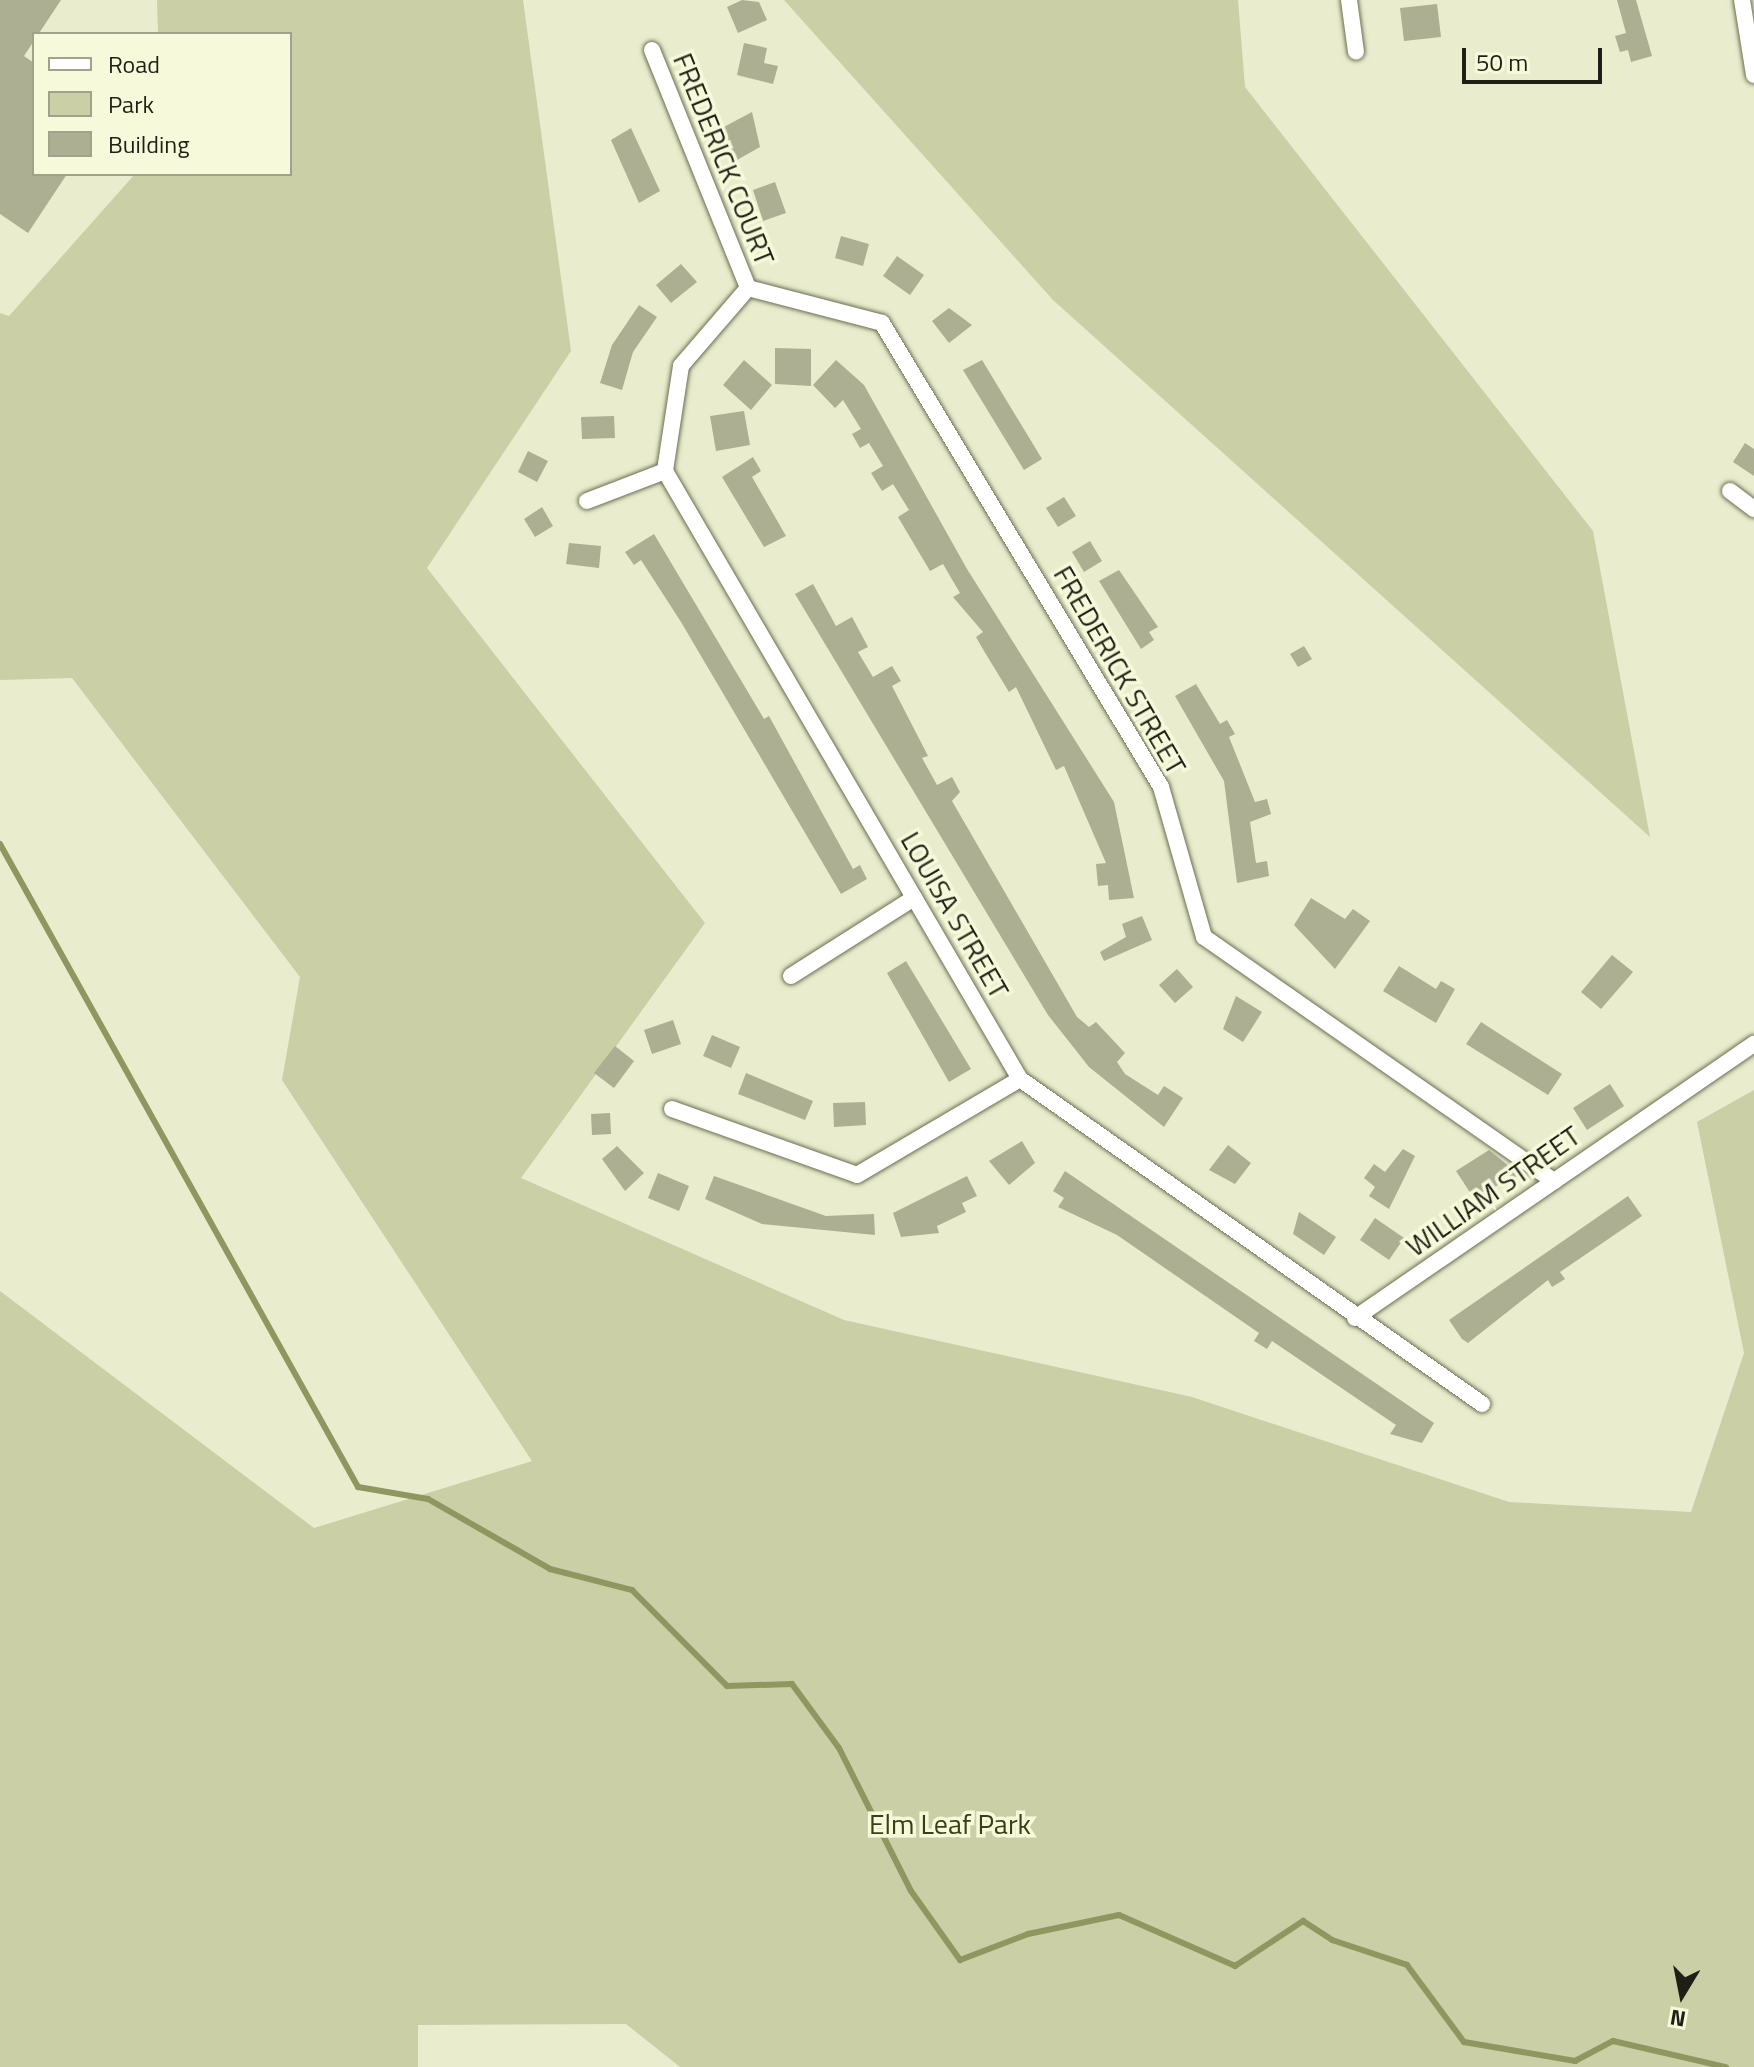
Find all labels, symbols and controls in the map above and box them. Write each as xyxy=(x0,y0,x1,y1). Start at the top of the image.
legend xyxy=(32,32,292,176)
scale bar xyxy=(1466,32,1606,82)
text: 50 m xyxy=(1476,44,1528,80)
text: Road xyxy=(108,46,160,82)
street label: FREDERICK COURT xyxy=(666,48,782,270)
text: Park xyxy=(108,86,154,122)
text: Building xyxy=(108,126,190,162)
street label: FREDERICK STREET xyxy=(1047,560,1193,780)
street label: LOUISA STREET xyxy=(894,826,1016,1004)
street label: WILLIAM STREET xyxy=(1400,1119,1586,1263)
park label: Elm Leaf Park xyxy=(869,1807,1031,1841)
north arrow xyxy=(1642,1955,1722,2035)
text: N xyxy=(1667,2001,1688,2037)

